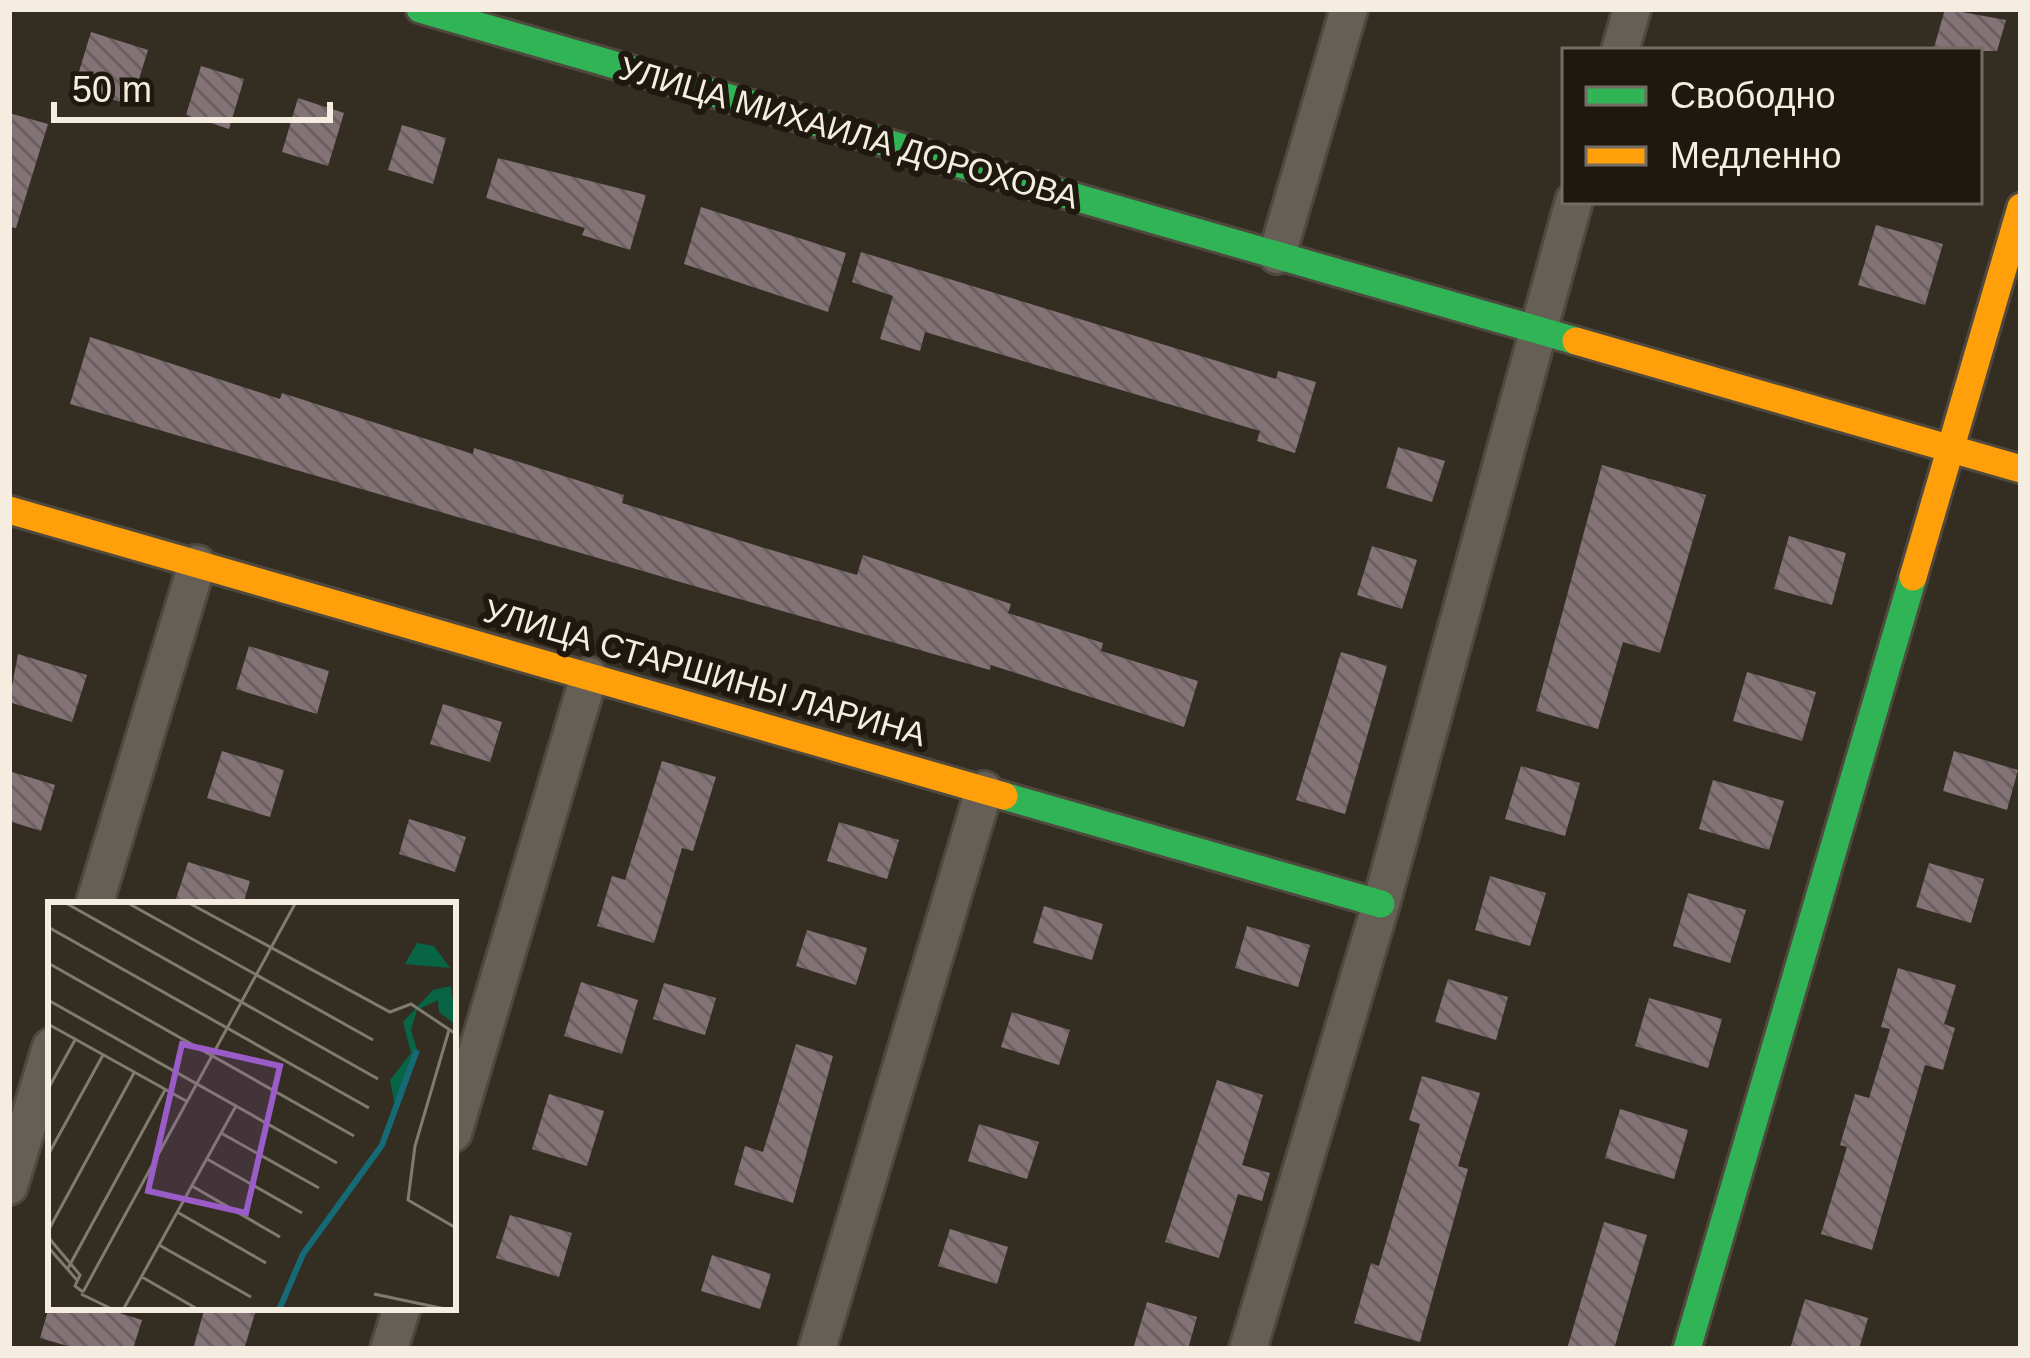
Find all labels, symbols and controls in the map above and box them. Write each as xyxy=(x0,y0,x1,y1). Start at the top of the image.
scale bar xyxy=(54,48,330,122)
legend xyxy=(1562,48,1982,204)
street label: УЛИЦА МИХАИЛА ДОРОХОВА xyxy=(615,49,1083,216)
text: 50 m xyxy=(72,69,152,110)
text: Свободно xyxy=(1670,75,1836,116)
text: Медленно xyxy=(1670,135,1841,176)
street label: УЛИЦА СТАРШИНЫ ЛАРИНА xyxy=(480,592,930,753)
inset map xyxy=(48,902,456,1310)

